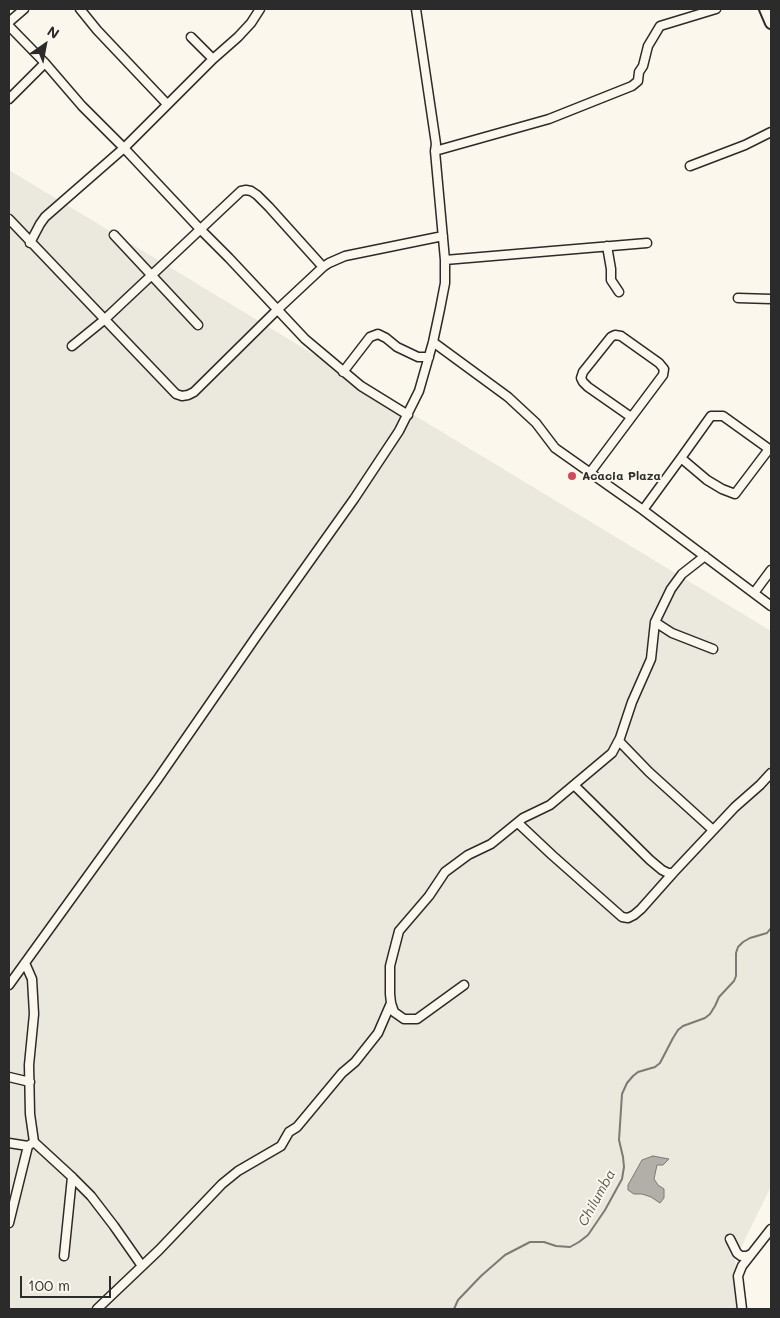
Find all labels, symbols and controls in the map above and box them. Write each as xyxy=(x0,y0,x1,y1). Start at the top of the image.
north arrow xyxy=(20,20,70,70)
text: N xyxy=(44,21,63,43)
place label: Acacia Plaza xyxy=(582,469,661,483)
marker: Acacia Plaza xyxy=(566,470,578,482)
water label: Chilumba xyxy=(575,1167,619,1229)
scale bar xyxy=(22,1266,114,1298)
text: 100 m xyxy=(28,1275,70,1295)

